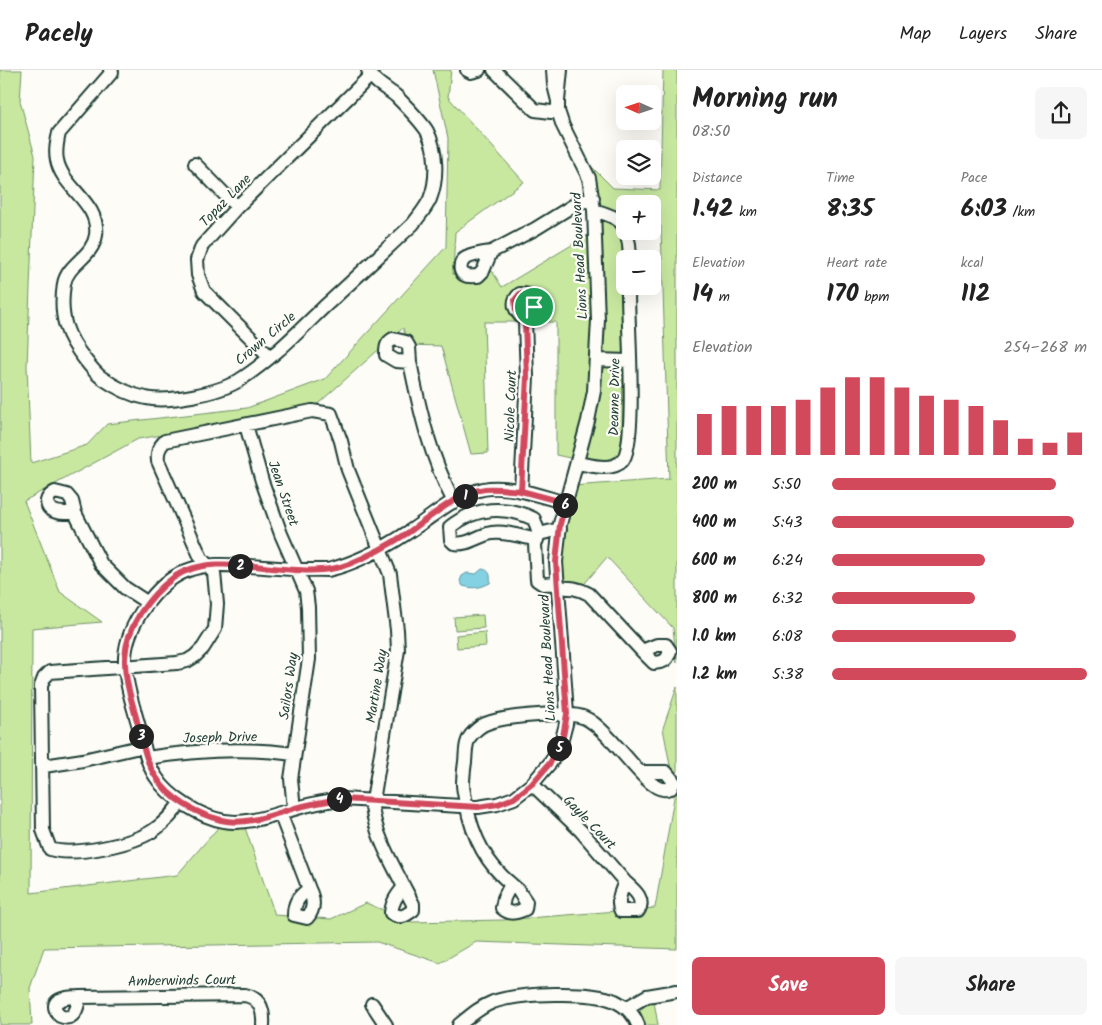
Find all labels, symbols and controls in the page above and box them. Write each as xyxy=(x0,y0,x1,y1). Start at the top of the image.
text: Pacely xyxy=(25,15,93,54)
text: Map xyxy=(900,20,931,49)
text: Layers xyxy=(959,20,1007,49)
text: Share xyxy=(1035,20,1077,49)
text: Morning run xyxy=(692,77,838,122)
north arrow xyxy=(616,85,661,130)
map controls xyxy=(616,85,661,295)
button: share xyxy=(1035,87,1087,139)
text: 08:50 xyxy=(692,119,730,144)
button: layers xyxy=(616,140,661,185)
text: Distance xyxy=(692,167,742,189)
text: Time xyxy=(826,167,855,189)
text: Pace xyxy=(961,167,987,189)
street label: Topaz Lane xyxy=(195,169,257,232)
text: 1.42 xyxy=(692,189,734,229)
text: 8:35 xyxy=(826,189,874,229)
text: 6:03 xyxy=(961,189,1007,229)
street label: Lions Head Boulevard xyxy=(566,191,594,320)
button: + xyxy=(616,195,661,240)
text: km xyxy=(734,201,757,223)
text: /km xyxy=(1007,201,1035,223)
button: − xyxy=(616,250,661,295)
text: Elevation xyxy=(692,252,745,274)
text: Heart rate xyxy=(826,252,887,274)
text: kcal xyxy=(961,252,983,274)
text: 14 xyxy=(692,274,713,314)
text: 170 xyxy=(826,274,859,314)
text: 112 xyxy=(961,274,990,314)
pin xyxy=(513,286,555,328)
text: m xyxy=(713,286,730,308)
text: bpm xyxy=(859,286,889,308)
icon: arrive xyxy=(520,293,548,321)
street label: Crown Circle xyxy=(230,306,302,371)
text: Elevation xyxy=(692,335,753,360)
text: 254–268 m xyxy=(1004,335,1087,360)
street label: Deanne Drive xyxy=(603,357,627,436)
street label: Nicole Court xyxy=(499,369,523,443)
street label: Jean Street xyxy=(262,458,305,530)
text: 200 m xyxy=(692,472,737,497)
text: 5:50 xyxy=(772,472,801,497)
pin: 1 xyxy=(452,484,478,508)
text: 1 xyxy=(463,485,468,507)
pin: 6 xyxy=(552,492,578,518)
text: 6 xyxy=(562,494,569,516)
text: 400 m xyxy=(692,510,736,535)
text: 5:43 xyxy=(772,510,802,535)
text: 600 m xyxy=(692,548,736,573)
text: 6:24 xyxy=(772,548,803,573)
pin: 2 xyxy=(228,554,252,578)
text: 2 xyxy=(236,555,245,577)
text: 800 m xyxy=(692,586,737,611)
text: 6:32 xyxy=(772,586,803,611)
street label: Lions Head Boulevard xyxy=(534,593,562,722)
text: 1.0 km xyxy=(692,624,736,649)
text: 6:08 xyxy=(772,624,802,649)
street label: Martine Way xyxy=(360,647,394,725)
street label: Sailors Way xyxy=(273,651,305,721)
text: 1.2 km xyxy=(692,662,737,687)
text: 5:38 xyxy=(772,662,803,687)
pin: 3 xyxy=(128,724,154,748)
text: 3 xyxy=(138,725,145,747)
street label: Joseph Drive xyxy=(183,726,258,750)
pin: 5 xyxy=(546,736,572,760)
text: 5 xyxy=(556,737,563,759)
pin: 4 xyxy=(326,786,352,812)
text: 4 xyxy=(336,788,343,810)
street label: Gayle Court xyxy=(558,790,621,855)
button: Save xyxy=(692,957,885,1015)
button: Share xyxy=(895,957,1087,1015)
street label: Amberwinds Court xyxy=(128,969,237,993)

